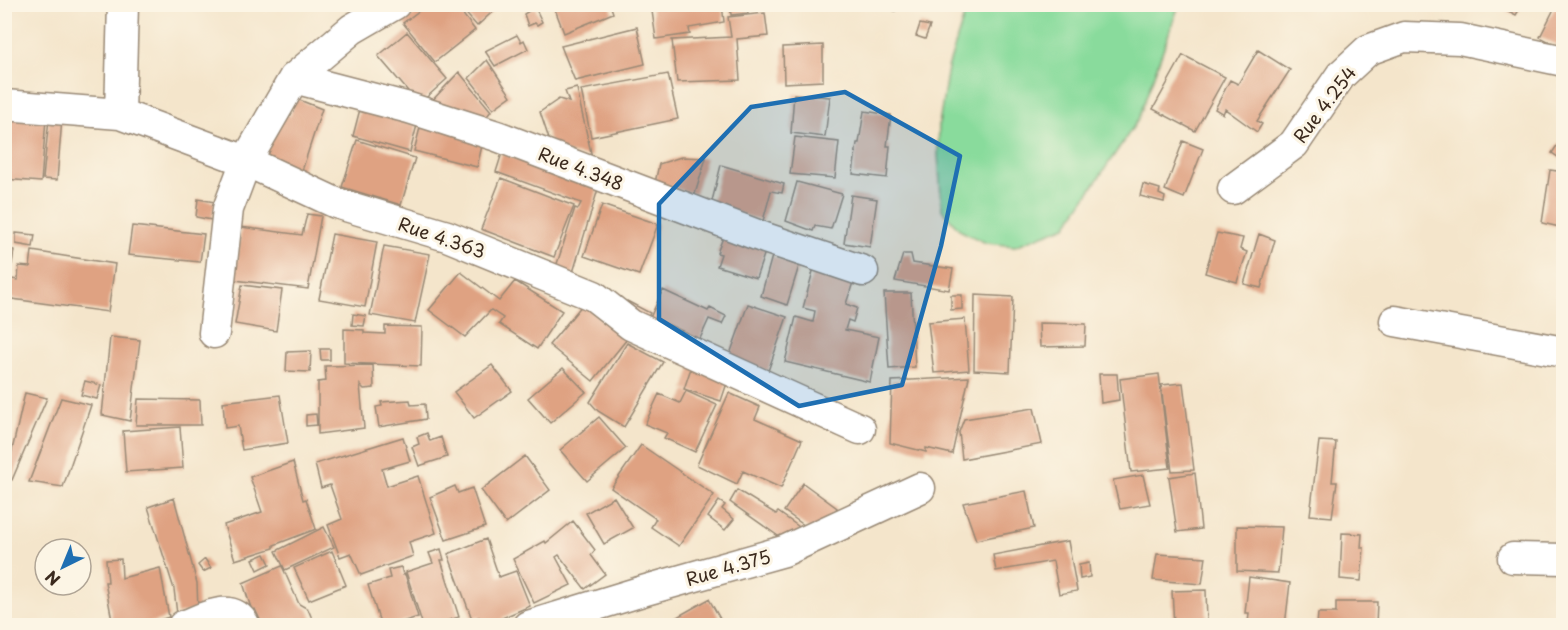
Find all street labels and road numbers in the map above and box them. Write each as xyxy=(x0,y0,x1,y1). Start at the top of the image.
street label: Rue 4.254 xyxy=(1286,60,1362,148)
street label: Rue 4.348 xyxy=(534,139,628,197)
street label: Rue 4.363 xyxy=(395,209,489,265)
street label: Rue 4.375 xyxy=(682,542,774,592)

